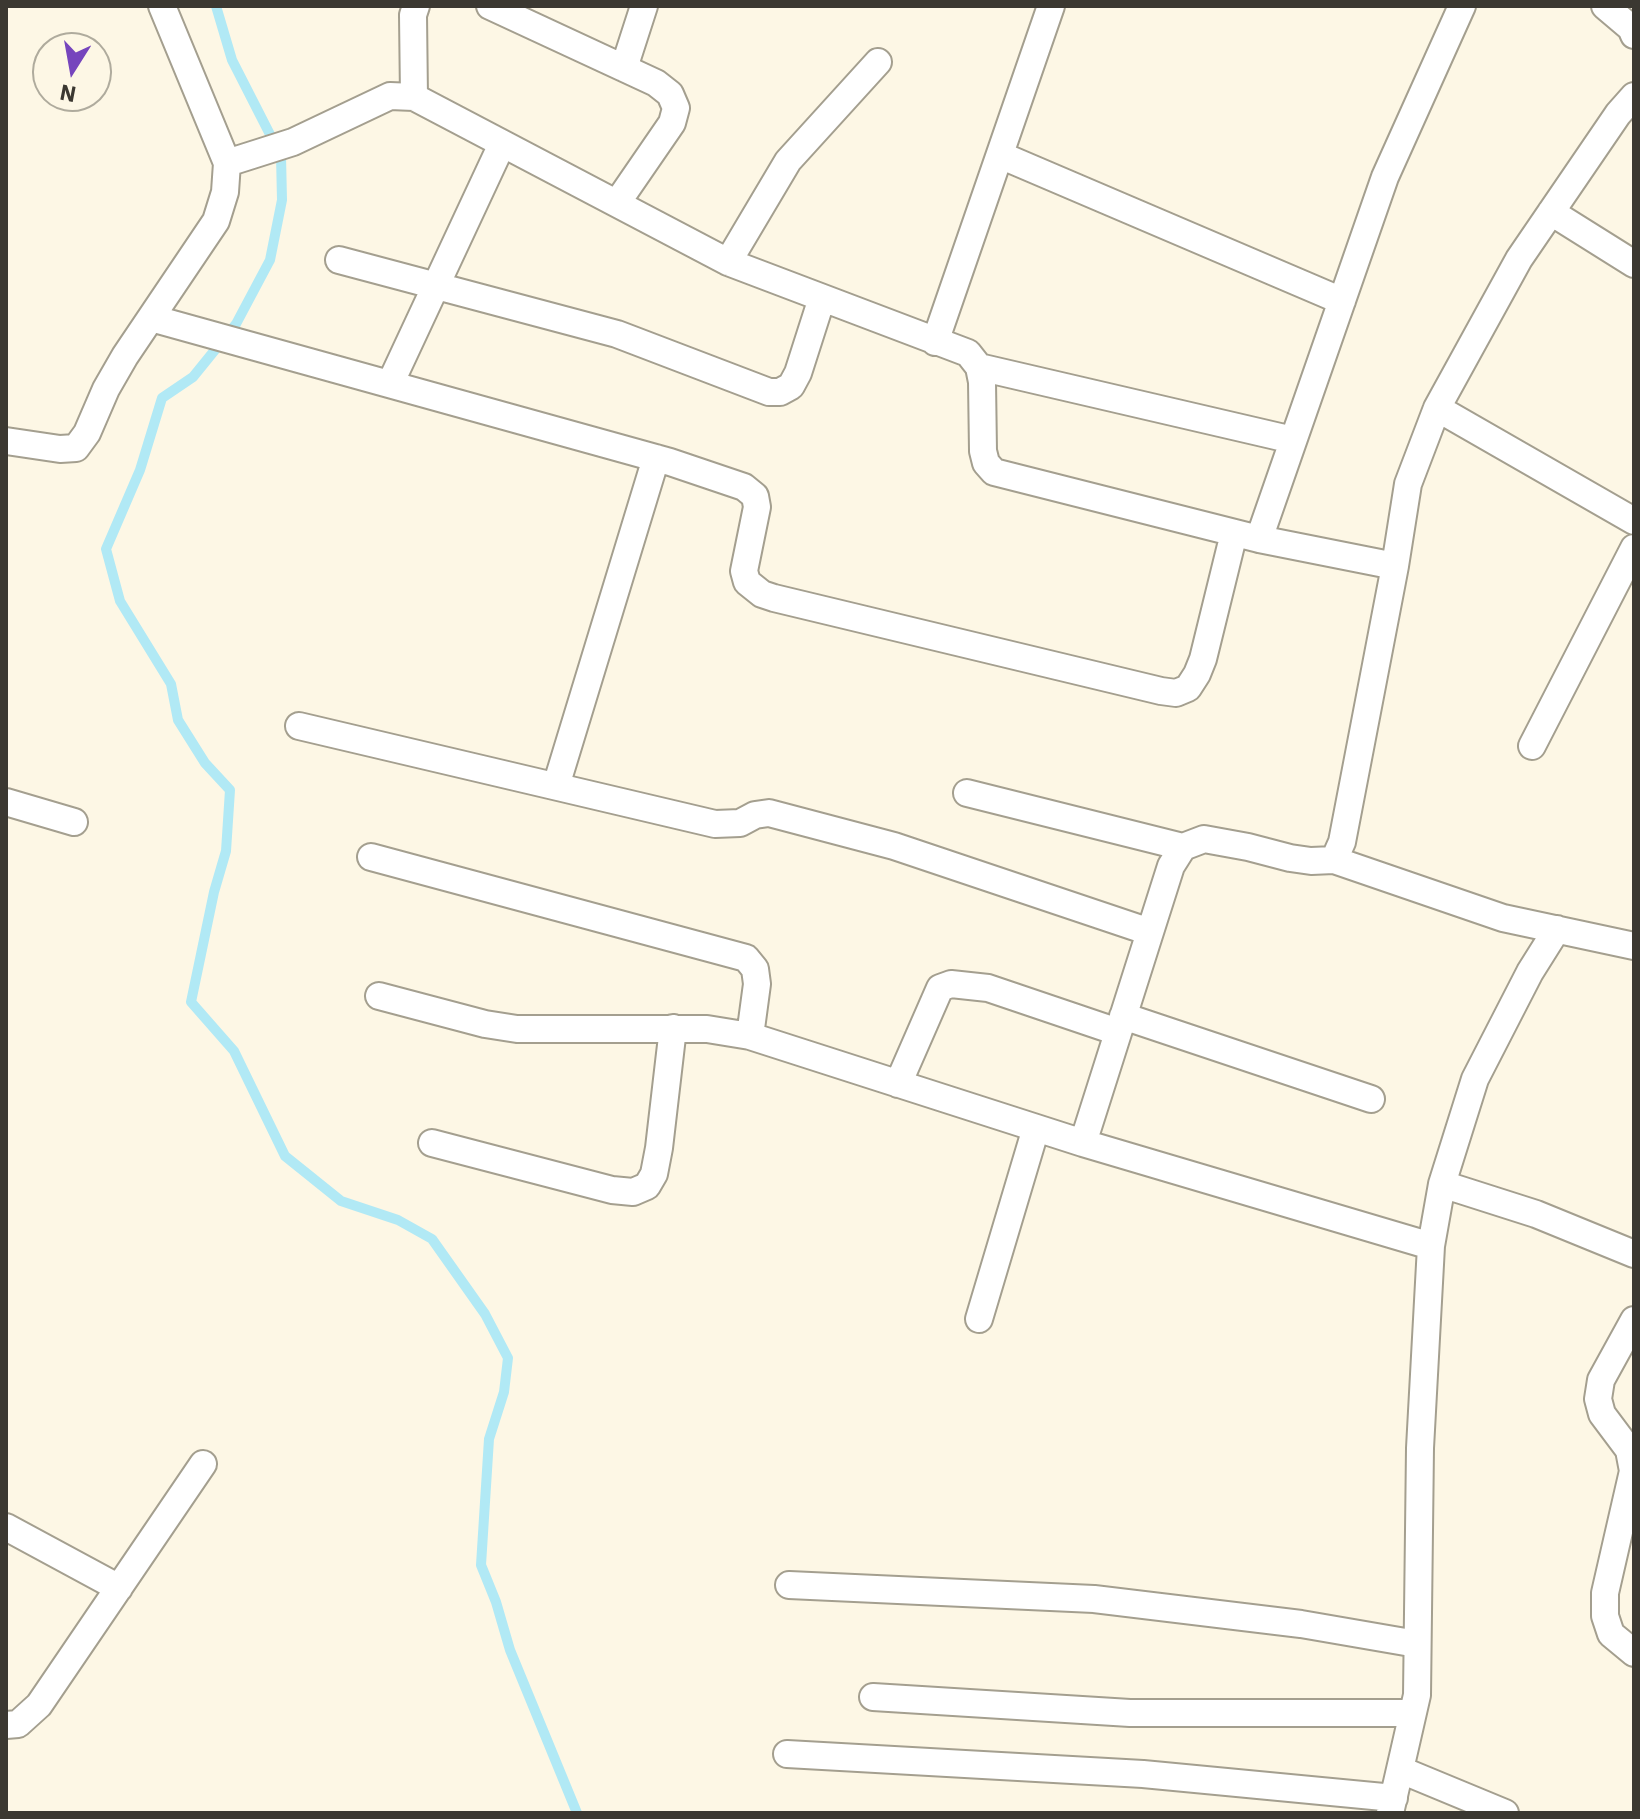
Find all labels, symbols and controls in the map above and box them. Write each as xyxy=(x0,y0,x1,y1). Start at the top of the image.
north arrow xyxy=(32,32,112,112)
text: N xyxy=(57,78,78,110)

